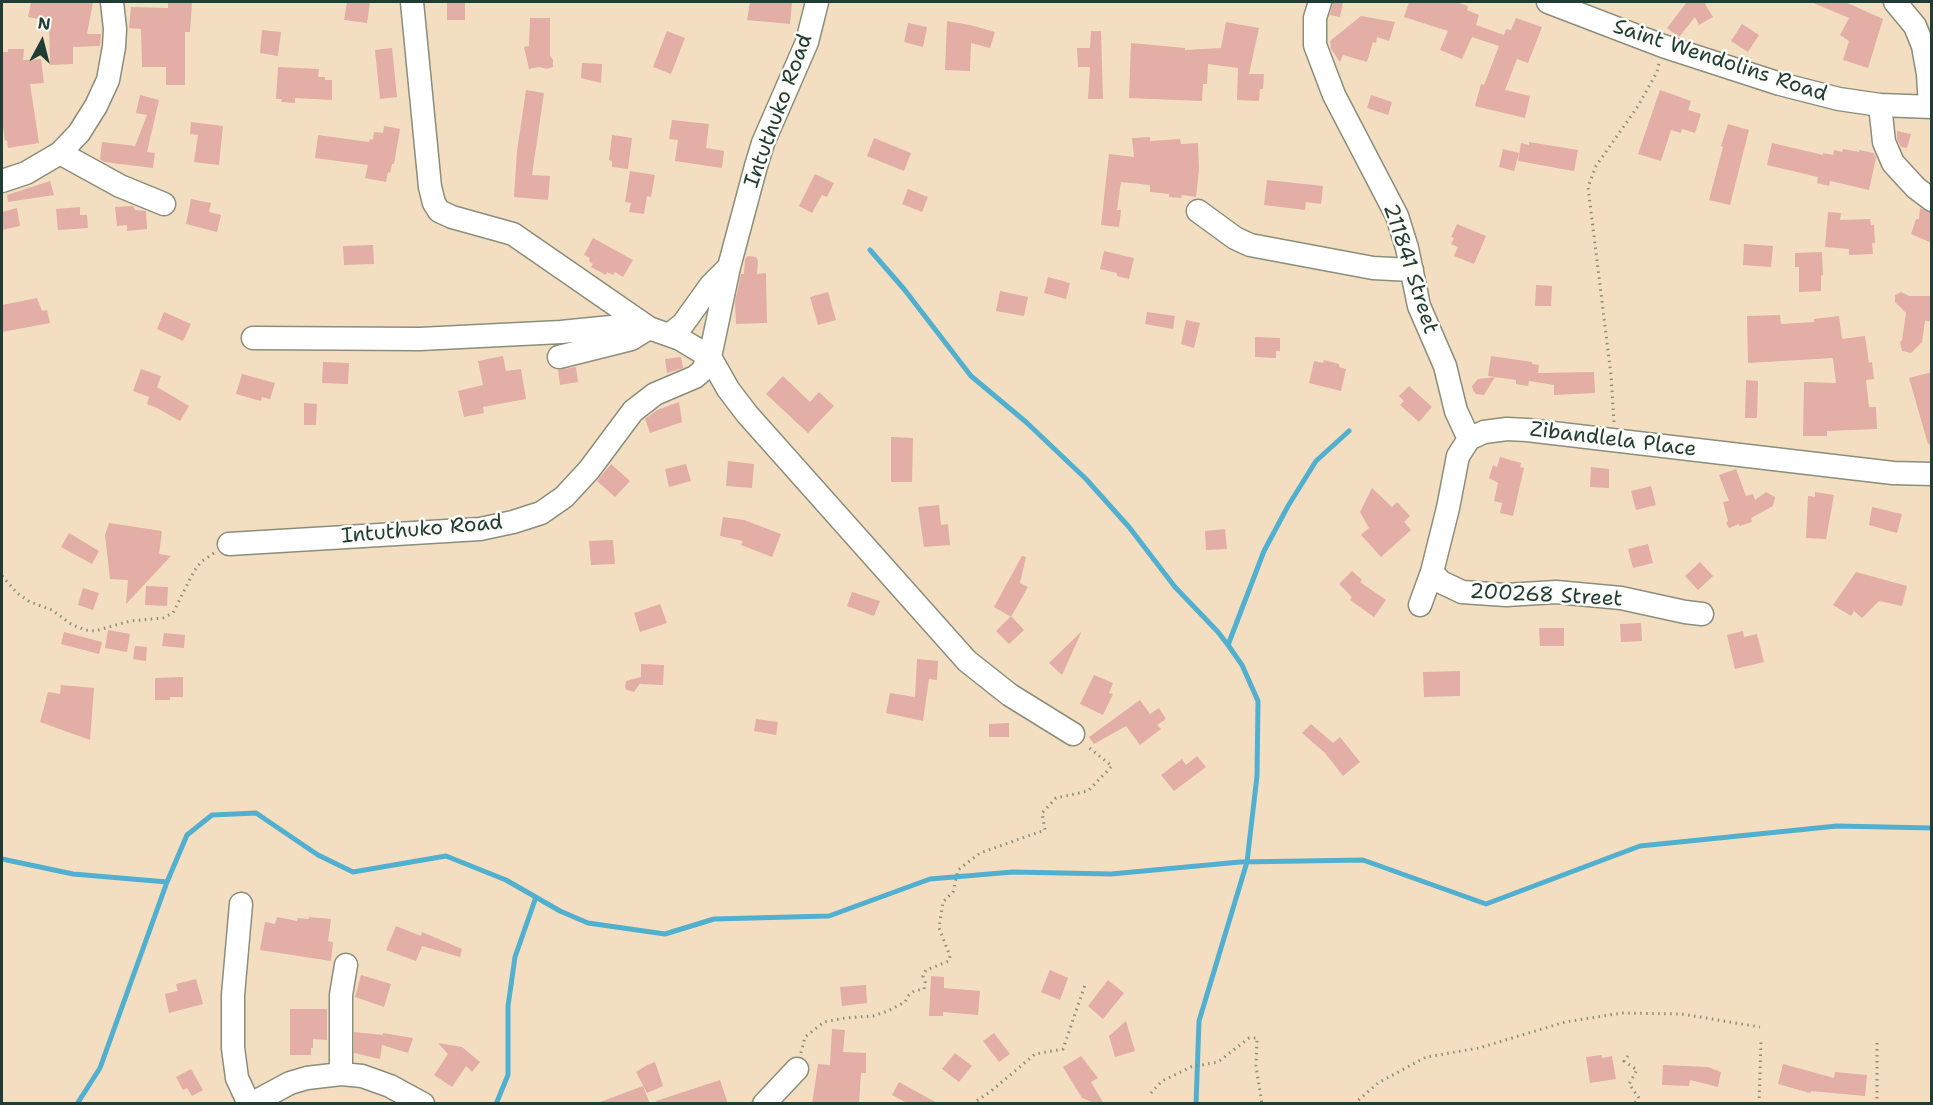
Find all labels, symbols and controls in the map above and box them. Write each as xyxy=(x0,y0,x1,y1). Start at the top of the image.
north arrow xyxy=(12,12,72,72)
text: N xyxy=(37,12,52,35)
street label: Saint Wendolins Road xyxy=(1610,14,1830,108)
street label: Intuthuko Road xyxy=(740,31,818,191)
street label: 211841 Street xyxy=(1377,201,1443,337)
street label: Zibandlela Place xyxy=(1528,417,1698,463)
street label: Intuthuko Road xyxy=(340,510,504,550)
street label: 200268 Street xyxy=(1469,579,1623,613)

